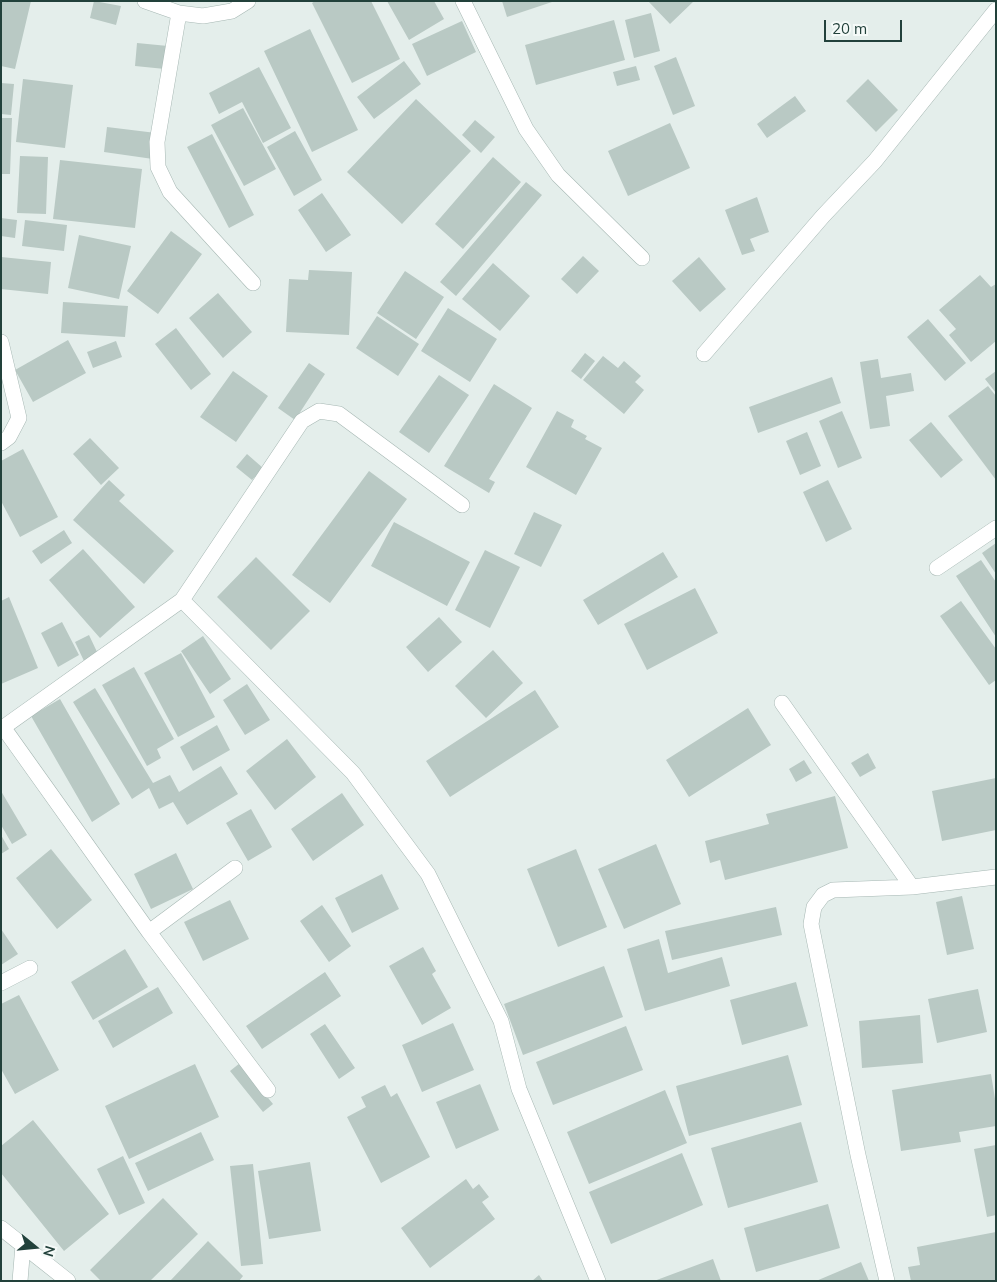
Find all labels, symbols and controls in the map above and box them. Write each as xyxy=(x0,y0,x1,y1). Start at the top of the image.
scale bar xyxy=(827,10,904,42)
text: 20 m xyxy=(832,19,867,38)
north arrow xyxy=(10,1222,60,1272)
text: N xyxy=(39,1244,59,1259)

